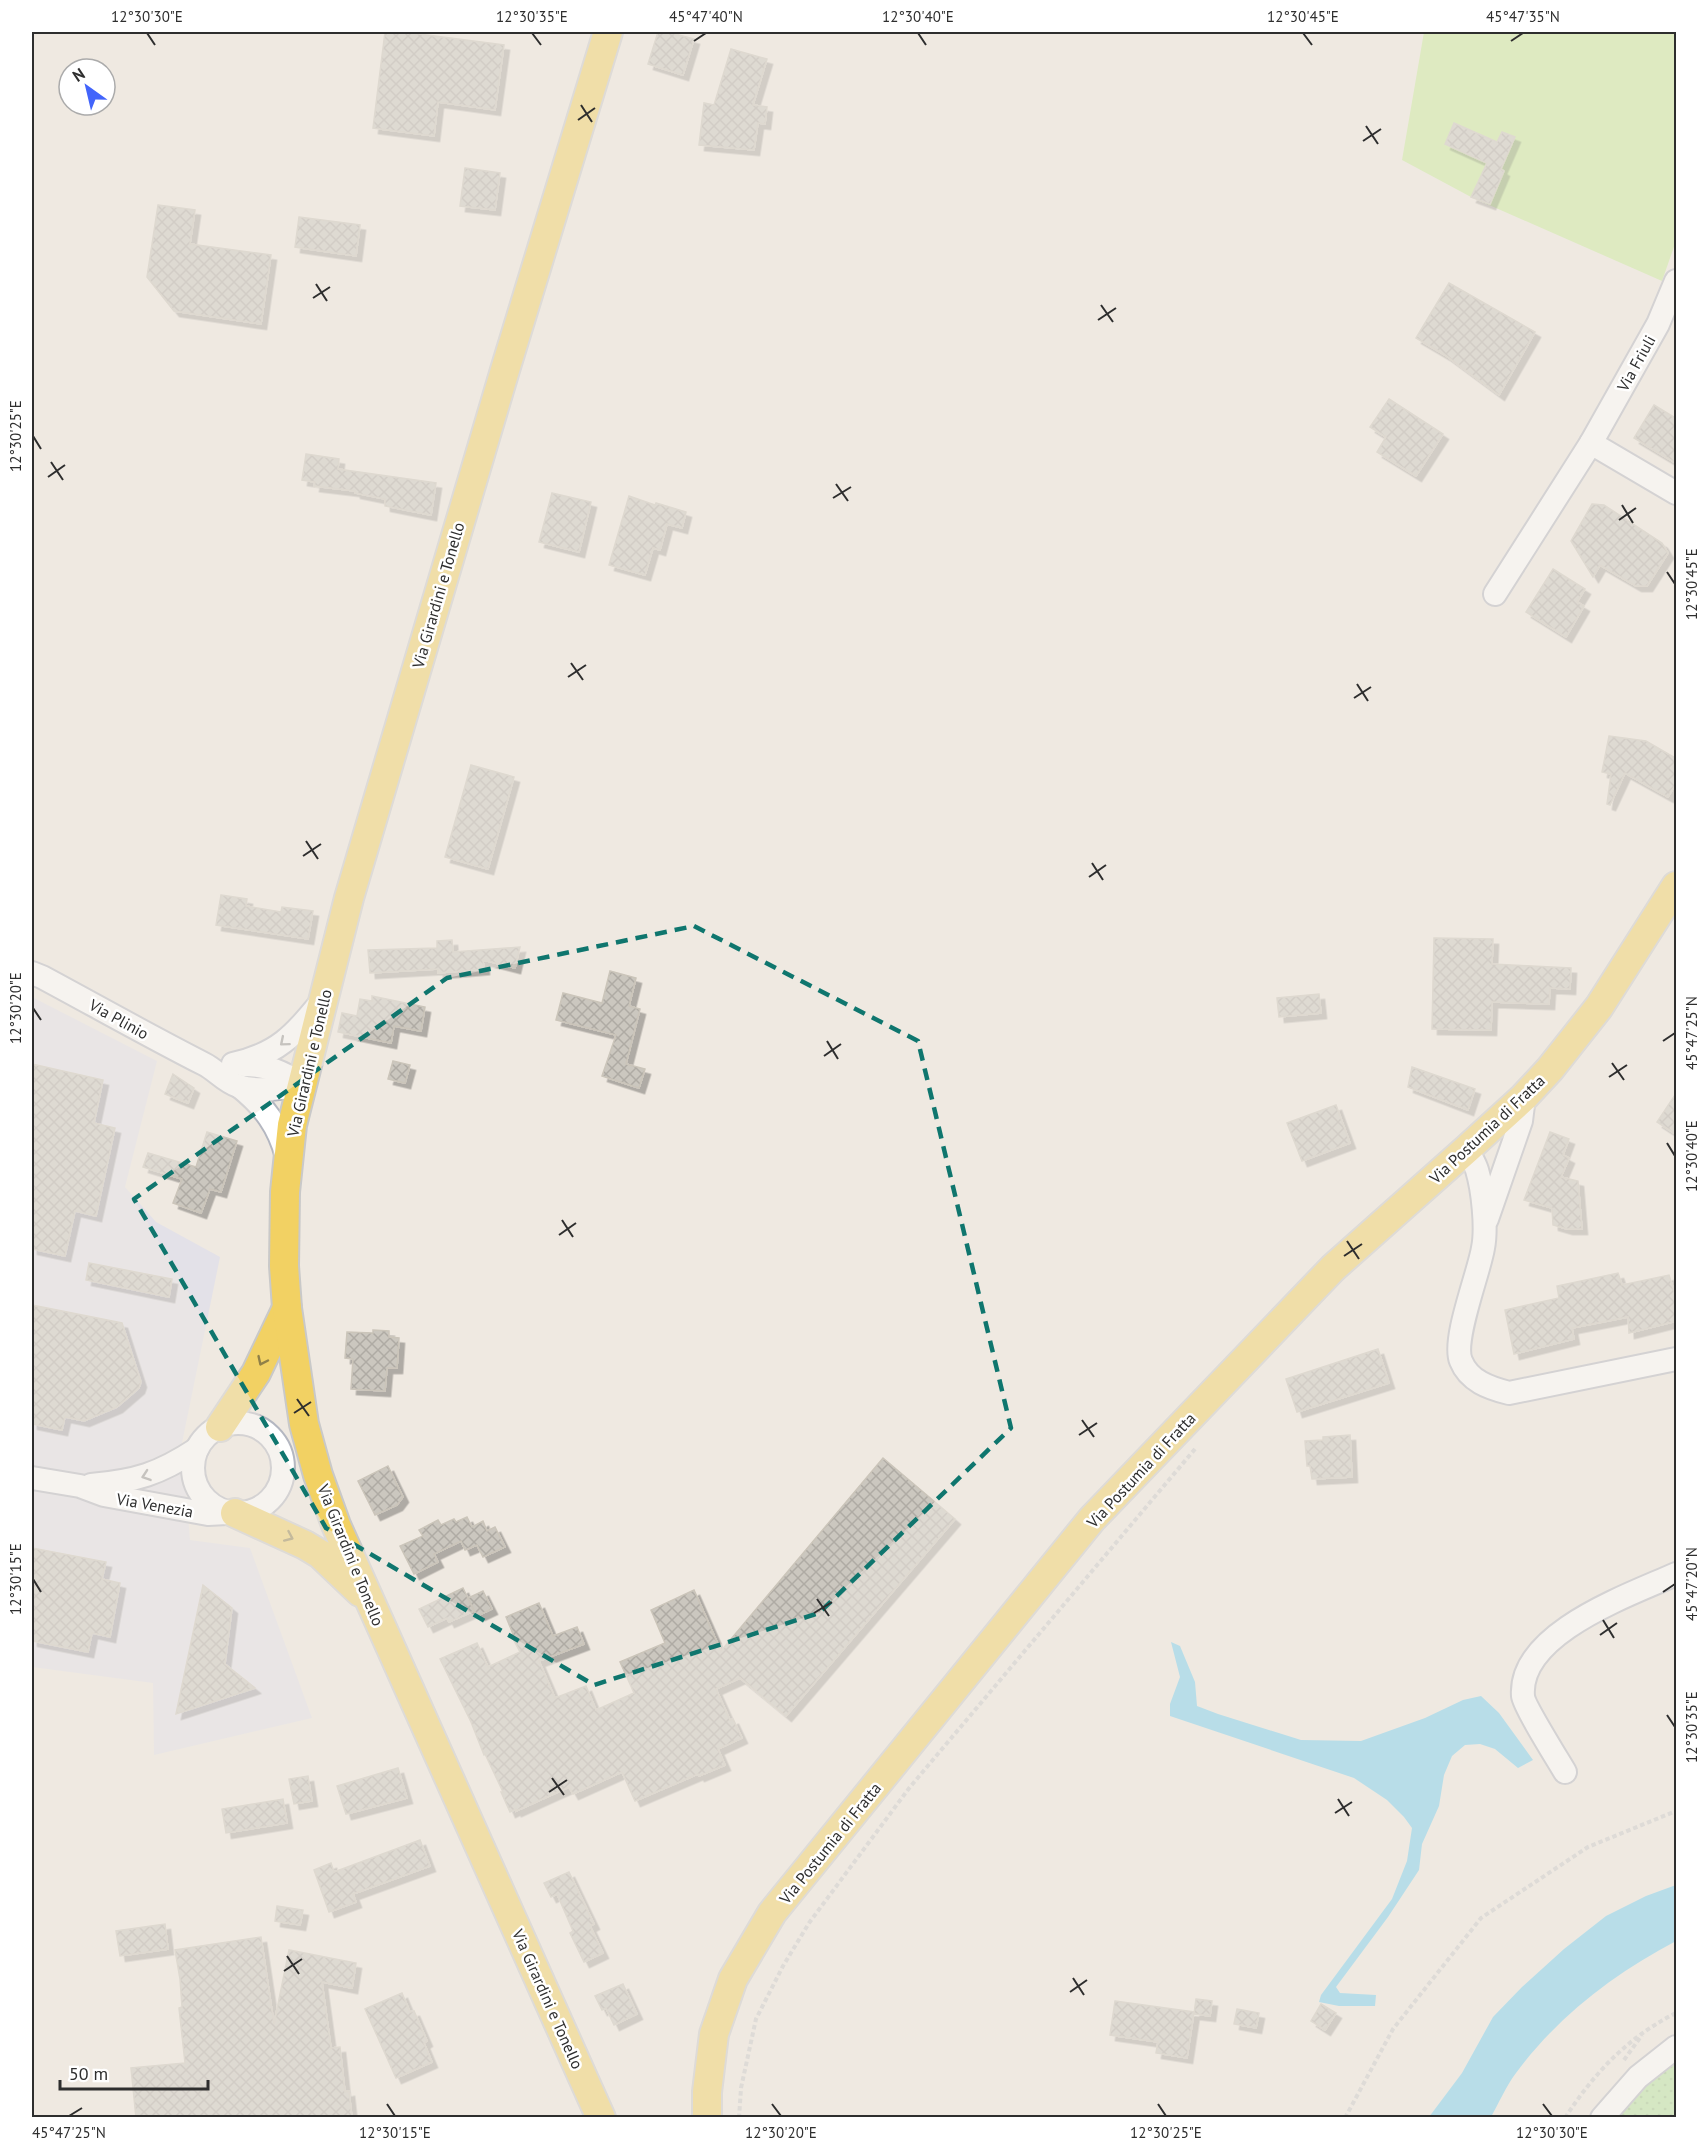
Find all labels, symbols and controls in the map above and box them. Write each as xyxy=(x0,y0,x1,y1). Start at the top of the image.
text: 12°30'30"E xyxy=(111,7,183,26)
text: 12°30'35"E xyxy=(496,7,568,26)
text: 45°47'40"N xyxy=(669,7,743,26)
text: 12°30'40"E xyxy=(882,7,954,26)
text: 12°30'45"E xyxy=(1267,7,1339,26)
text: 45°47'35"N xyxy=(1486,7,1560,26)
north arrow xyxy=(57,57,117,117)
text: N xyxy=(69,63,89,86)
street label: Via Friuli xyxy=(1612,331,1660,395)
text: 12°30'25"E xyxy=(6,400,25,472)
street label: Via Girardini e Tonello xyxy=(407,520,468,671)
text: 12°30'45"E xyxy=(1682,548,1701,620)
text: 12°30'20"E xyxy=(6,972,25,1044)
street label: Via Girardini e Tonello xyxy=(282,987,336,1140)
street label: Via Plinio xyxy=(85,994,152,1044)
text: 45°47'25"N xyxy=(1682,996,1701,1070)
one-way arrow xyxy=(280,1034,291,1045)
street label: Via Postumia di Fratta xyxy=(1424,1070,1549,1188)
text: 12°30'40"E xyxy=(1682,1120,1701,1192)
one-way arrow xyxy=(257,1354,269,1365)
street label: Via Postumia di Fratta xyxy=(1082,1408,1200,1533)
one-way arrow xyxy=(141,1469,152,1481)
street label: Via Girardini e Tonello xyxy=(313,1480,389,1629)
street label: Via Venezia xyxy=(114,1488,195,1522)
one-way arrow xyxy=(282,1530,293,1542)
text: 12°30'15"E xyxy=(6,1543,25,1615)
text: 45°47'20"N xyxy=(1682,1547,1701,1621)
text: 12°30'35"E xyxy=(1682,1691,1701,1763)
street label: Via Postumia di Fratta xyxy=(774,1778,885,1909)
street label: Via Girardini e Tonello xyxy=(508,1925,588,2072)
scale bar xyxy=(60,2053,208,2091)
text: 50 m xyxy=(69,2062,108,2085)
text: 45°47'25"N xyxy=(32,2123,106,2142)
text: 12°30'15"E xyxy=(359,2123,431,2142)
text: 12°30'20"E xyxy=(745,2123,817,2142)
text: 12°30'25"E xyxy=(1130,2123,1202,2142)
text: 12°30'30"E xyxy=(1516,2123,1588,2142)

